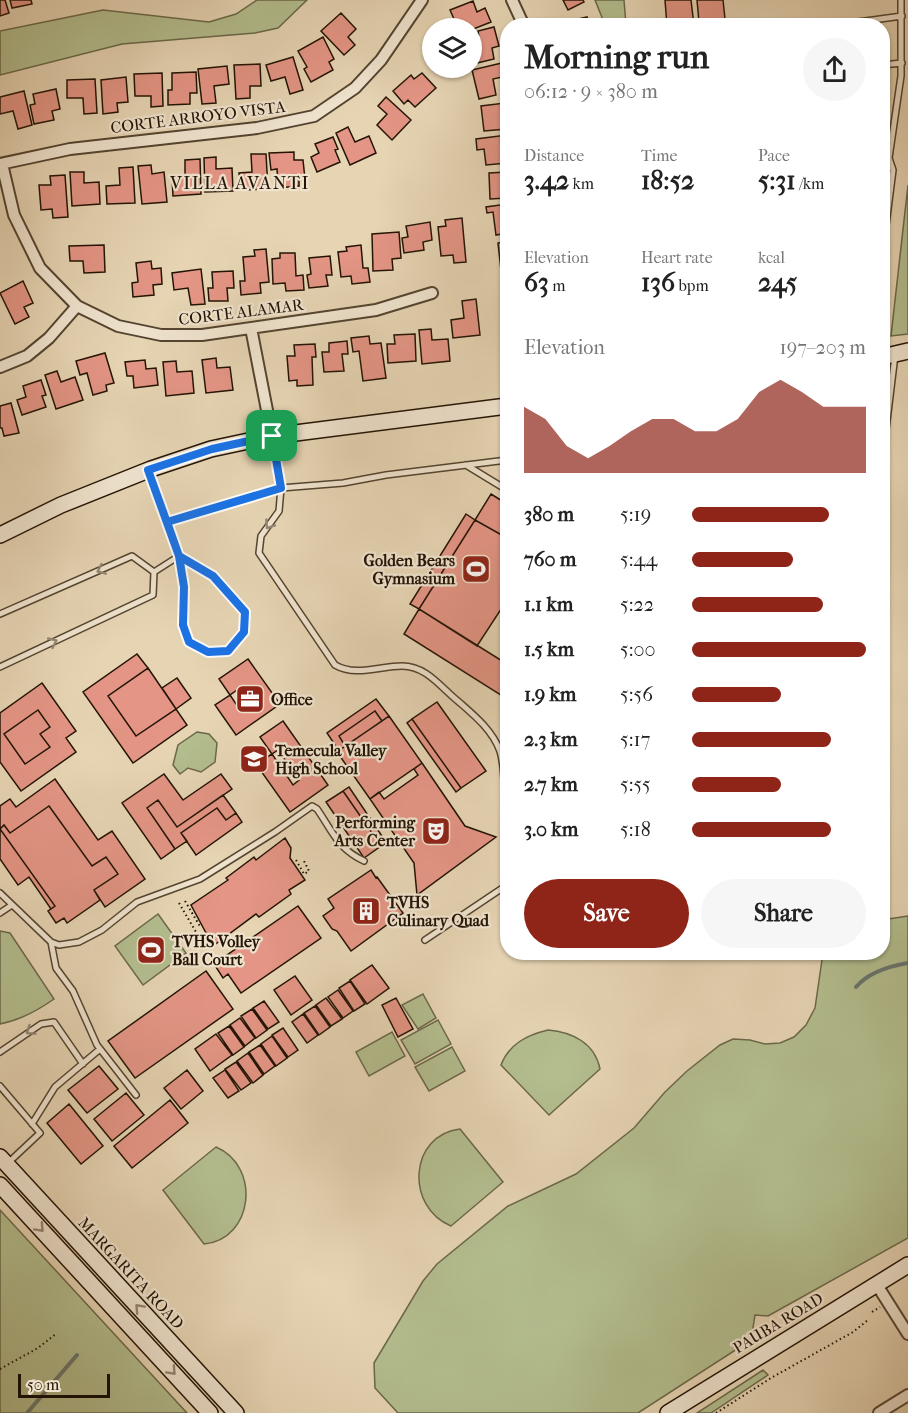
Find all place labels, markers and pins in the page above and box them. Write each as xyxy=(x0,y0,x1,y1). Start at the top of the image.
pin xyxy=(246,410,297,461)
place label: Golden Bears Gymnasium xyxy=(364,551,456,589)
sports icon: Golden Bears Gymnasium xyxy=(460,553,492,585)
office icon: Office xyxy=(234,683,266,715)
place label: Office xyxy=(271,690,313,709)
place label: Temecula Valley High School xyxy=(274,741,388,779)
school or university icon: Temecula Valley High School xyxy=(238,743,270,775)
place label: Performing Arts Center xyxy=(333,813,416,850)
theatre icon: Performing Arts Center xyxy=(420,815,452,847)
place label: TVHS Culinary Quad xyxy=(386,893,490,931)
building icon: TVHS Culinary Quad xyxy=(350,895,382,927)
place label: TVHS Volley Ball Court xyxy=(171,932,262,969)
sports icon: TVHS Volley Ball Court xyxy=(135,934,167,966)

